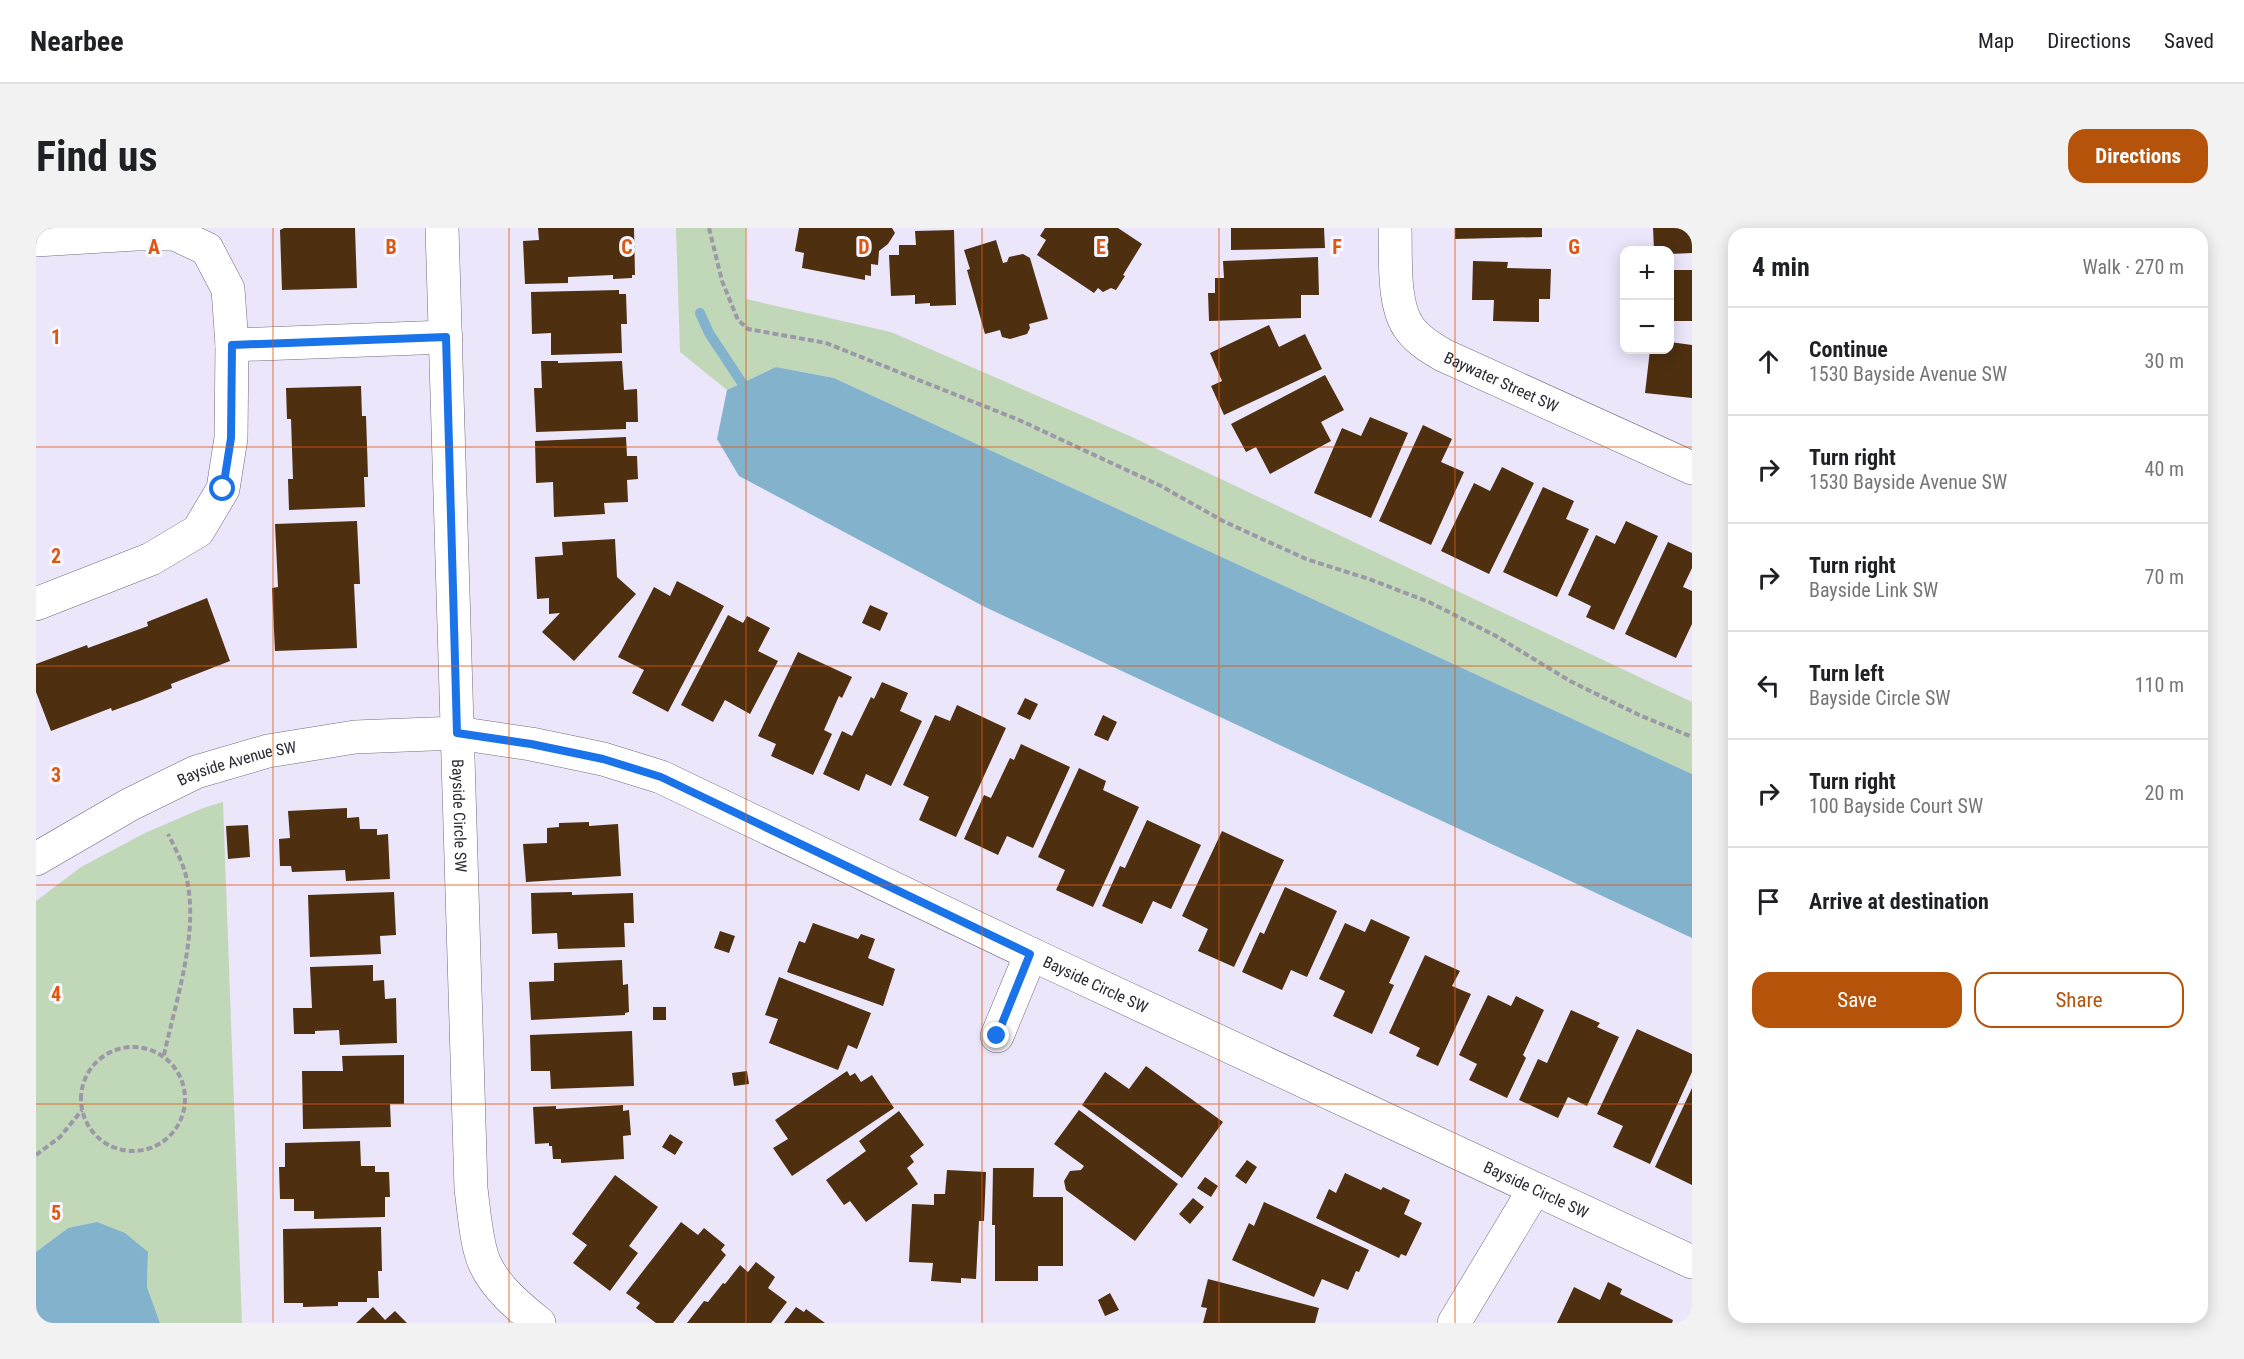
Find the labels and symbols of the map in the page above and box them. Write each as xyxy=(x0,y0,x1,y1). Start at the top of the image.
text: A xyxy=(148,235,160,259)
text: B xyxy=(385,235,397,259)
text: C xyxy=(621,235,633,259)
text: D xyxy=(858,235,870,259)
text: E xyxy=(1096,235,1106,259)
text: F xyxy=(1332,235,1342,259)
text: G xyxy=(1568,235,1580,259)
text: 1 xyxy=(51,325,61,349)
street label: Baywater Street SW xyxy=(1441,347,1562,416)
route start xyxy=(209,475,235,501)
text: 2 xyxy=(51,544,61,568)
street label: Bayside Avenue SW xyxy=(174,737,298,789)
street label: Bayside Circle SW xyxy=(449,759,471,873)
text: 3 xyxy=(51,763,61,787)
street label: Bayside Circle SW xyxy=(1040,952,1151,1017)
text: 4 xyxy=(51,982,61,1006)
route end xyxy=(983,1022,1009,1048)
street label: Bayside Circle SW xyxy=(1481,1157,1592,1222)
text: 5 xyxy=(51,1201,61,1225)

